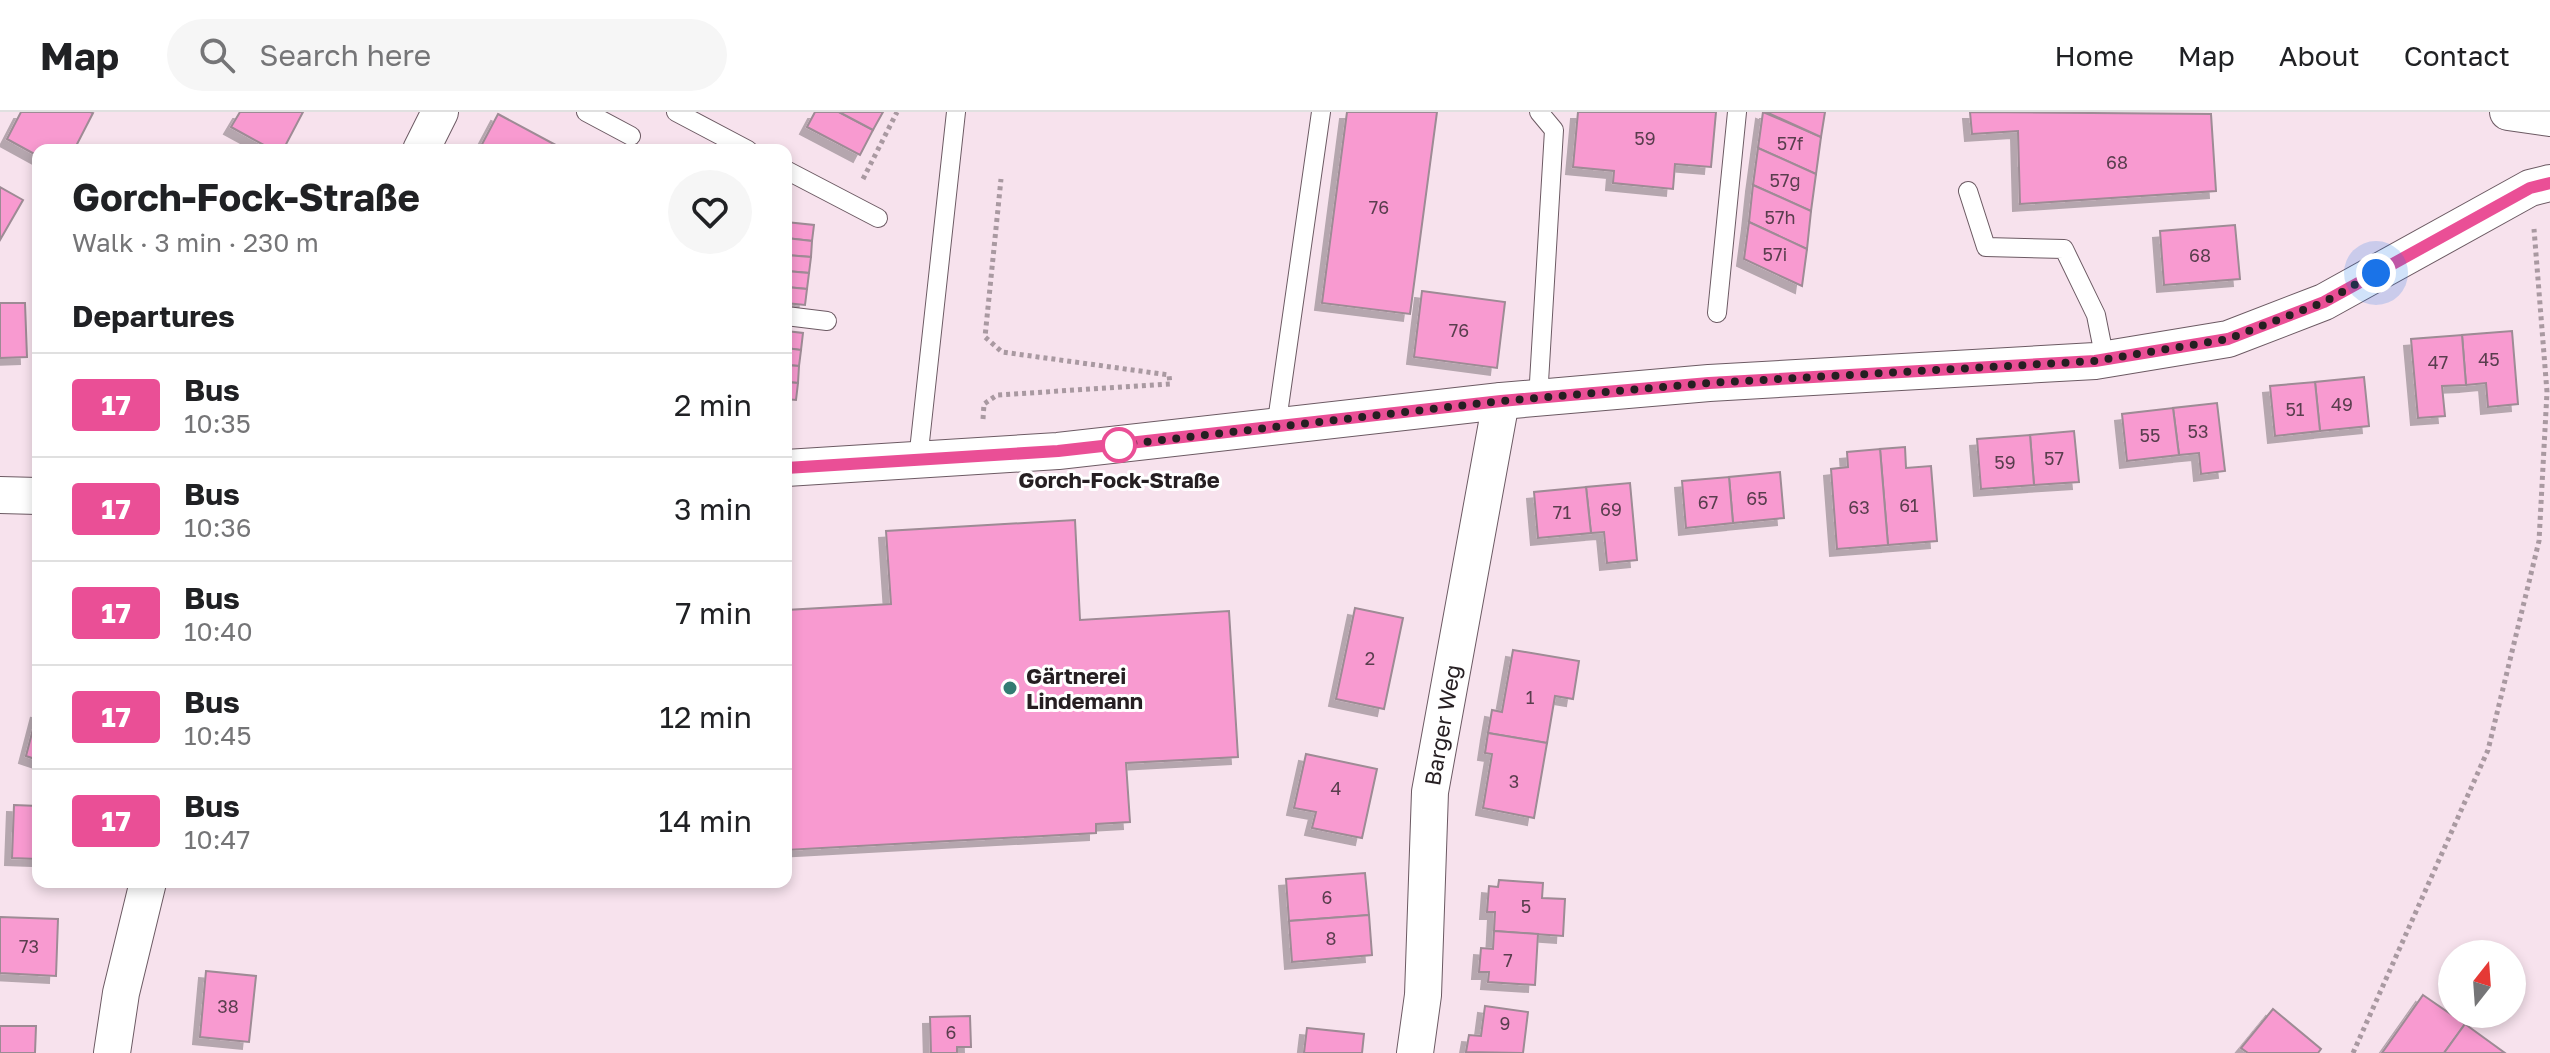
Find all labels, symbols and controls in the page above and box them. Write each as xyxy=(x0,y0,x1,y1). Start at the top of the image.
search box xyxy=(167,19,727,91)
text: Map xyxy=(40,33,119,78)
icon: search xyxy=(195,33,239,77)
text: Search here xyxy=(259,37,431,73)
text: Home xyxy=(2055,39,2134,72)
text: Map xyxy=(2178,39,2235,72)
text: About xyxy=(2279,39,2360,72)
text: Contact xyxy=(2404,39,2510,72)
house number: 59 xyxy=(1634,127,1656,149)
house number: 57f xyxy=(1777,132,1804,154)
house number: 68 xyxy=(2106,151,2128,173)
house number: 57g xyxy=(1769,169,1801,191)
button: heart xyxy=(668,170,752,254)
text: Gorch-Fock-Straße xyxy=(72,174,420,219)
house number: 76 xyxy=(1369,196,1389,218)
house number: 57h xyxy=(1764,206,1796,228)
text: Walk · 3 min · 230 m xyxy=(72,227,319,258)
house number: 57i xyxy=(1763,243,1787,265)
house number: 68 xyxy=(2189,244,2211,266)
your location xyxy=(2356,253,2396,293)
text: Departures xyxy=(72,298,235,334)
house number: 76 xyxy=(1449,319,1469,341)
house number: 45 xyxy=(2478,348,2500,370)
house number: 47 xyxy=(2428,351,2448,373)
text: Bus xyxy=(184,372,240,408)
text: 2 min xyxy=(674,387,752,423)
text: 17 xyxy=(101,388,131,421)
house number: 49 xyxy=(2331,393,2353,415)
house number: 51 xyxy=(2285,398,2305,420)
text: 10:35 xyxy=(184,408,251,439)
house number: 53 xyxy=(2188,420,2208,442)
house number: 55 xyxy=(2140,424,2160,446)
marker: Gorch-Fock-Straße xyxy=(1102,428,1136,462)
house number: 57 xyxy=(2044,447,2064,469)
house number: 59 xyxy=(1994,451,2016,473)
place label: Gorch-Fock-Straße xyxy=(1018,466,1220,493)
text: Bus xyxy=(184,476,240,512)
house number: 65 xyxy=(1746,487,1768,509)
text: 3 min xyxy=(674,491,752,527)
house number: 67 xyxy=(1698,491,1718,513)
text: 17 xyxy=(101,492,131,525)
house number: 61 xyxy=(1899,494,1919,516)
house number: 63 xyxy=(1848,496,1870,518)
house number: 69 xyxy=(1600,498,1622,520)
house number: 71 xyxy=(1553,501,1571,523)
text: 10:36 xyxy=(184,512,251,543)
text: Bus xyxy=(184,580,240,616)
text: 7 min xyxy=(676,595,752,631)
text: 17 xyxy=(101,596,131,629)
text: 10:40 xyxy=(184,616,253,647)
house number: 2 xyxy=(1365,647,1375,669)
place label: Gärtnerei Lindemann xyxy=(1026,662,1143,714)
street label: Barger Weg xyxy=(1418,662,1466,788)
marker: Gärtnerei Lindemann xyxy=(1001,679,1019,697)
text: Bus xyxy=(184,684,240,720)
house number: 1 xyxy=(1526,686,1535,708)
text: 12 min xyxy=(660,699,752,735)
text: 17 xyxy=(101,700,131,733)
text: 10:45 xyxy=(184,720,251,751)
house number: 3 xyxy=(1509,770,1519,792)
house number: 4 xyxy=(1331,777,1342,799)
text: Bus xyxy=(184,788,240,824)
text: 14 min xyxy=(659,803,752,839)
text: 17 xyxy=(101,804,131,837)
text: 10:47 xyxy=(184,824,250,855)
house number: 6 xyxy=(1322,886,1332,908)
house number: 5 xyxy=(1521,895,1531,917)
house number: 8 xyxy=(1326,927,1336,949)
house number: 73 xyxy=(19,935,39,957)
north arrow xyxy=(2438,940,2526,1028)
map controls xyxy=(2438,940,2526,1028)
house number: 7 xyxy=(1503,949,1513,971)
house number: 38 xyxy=(217,995,239,1017)
house number: 9 xyxy=(1500,1012,1510,1034)
house number: 6 xyxy=(946,1021,956,1043)

